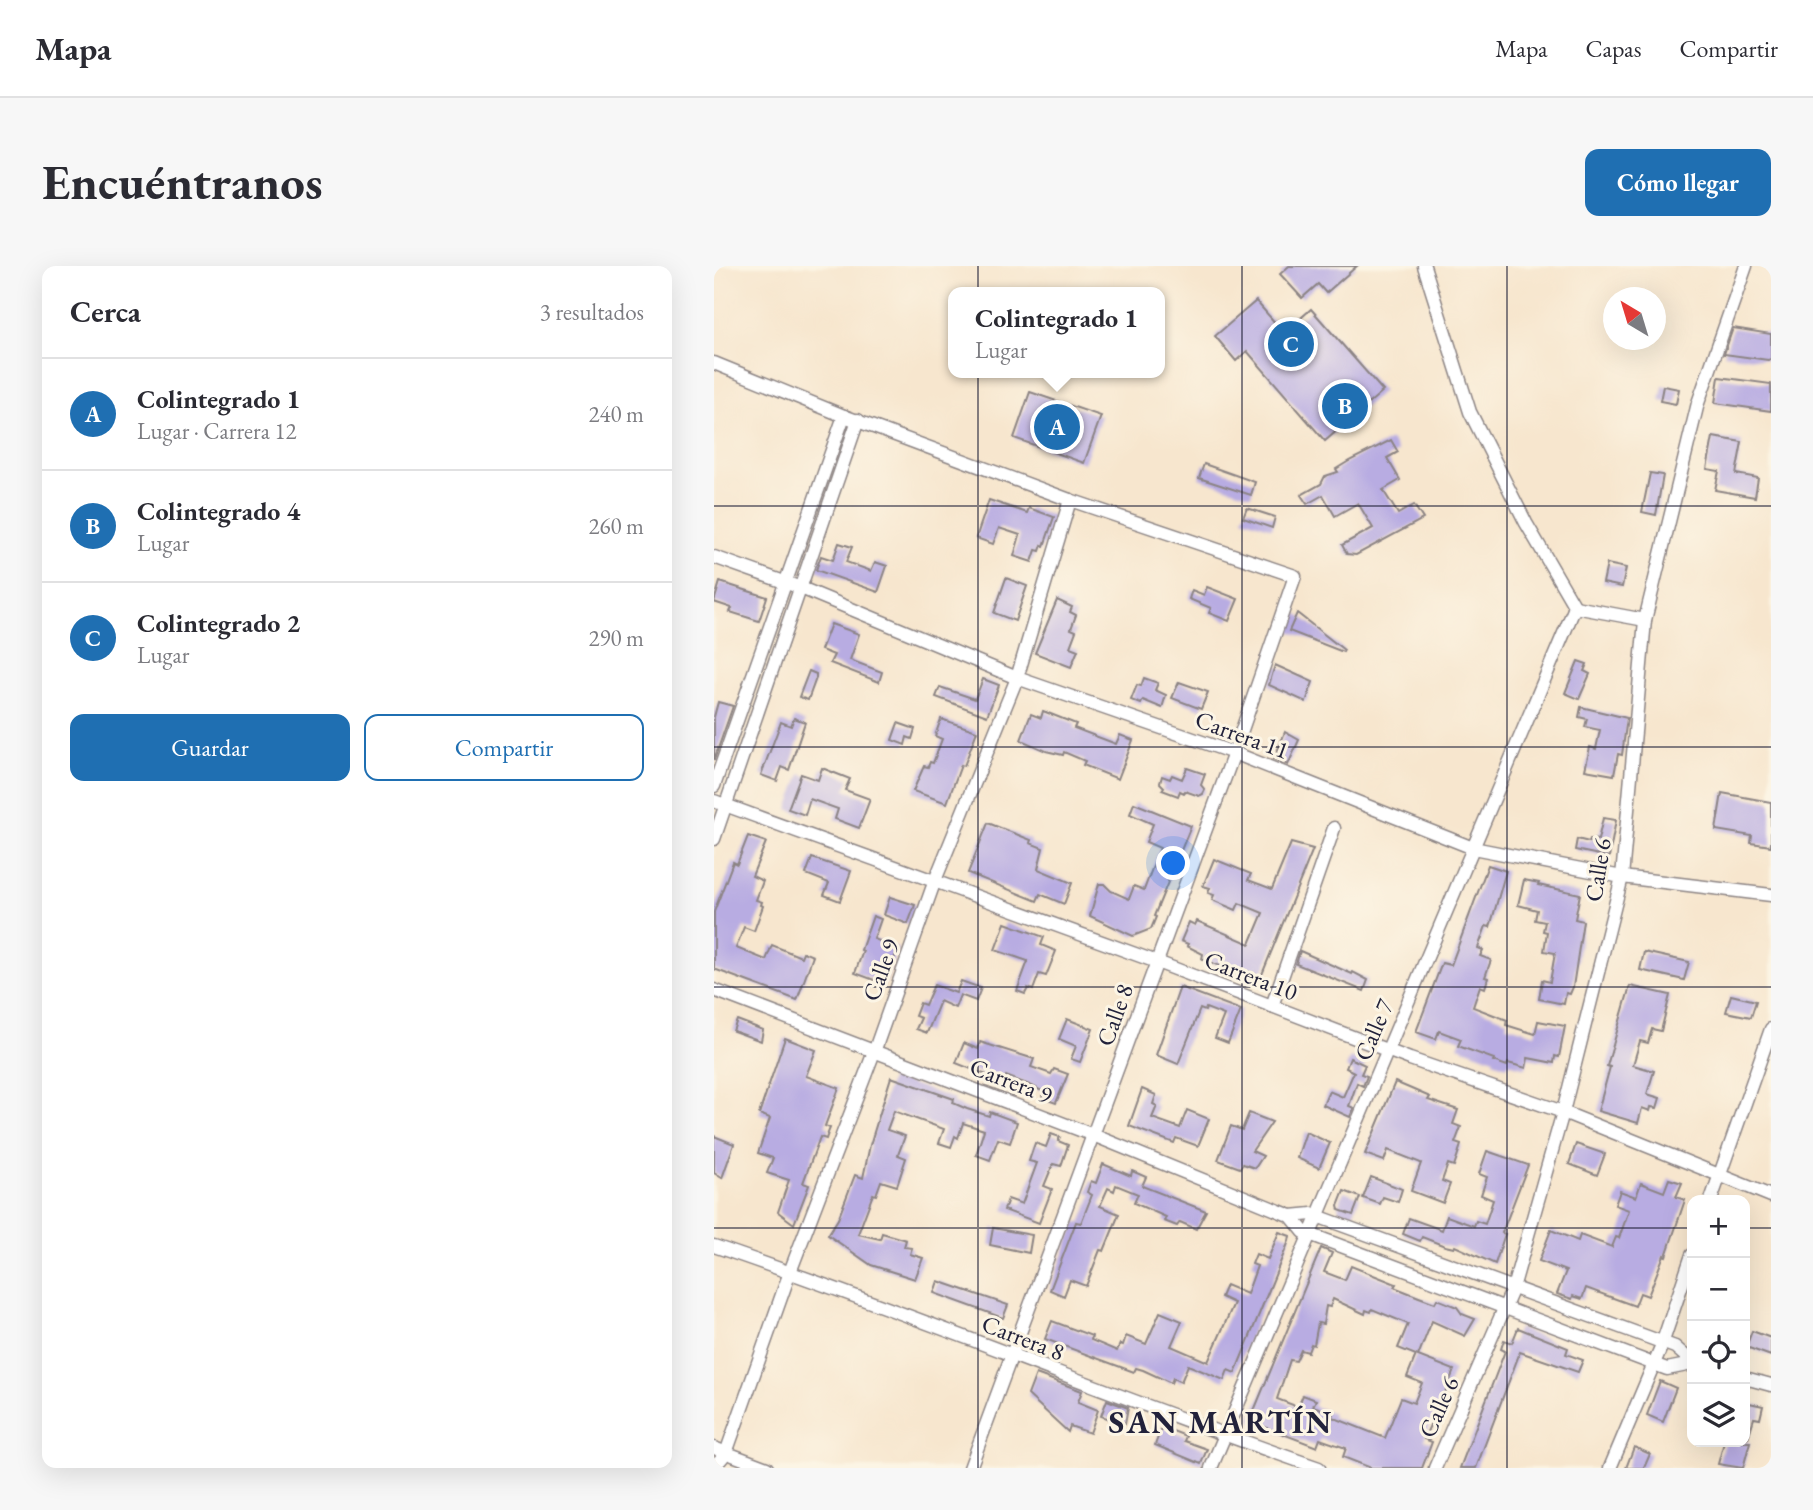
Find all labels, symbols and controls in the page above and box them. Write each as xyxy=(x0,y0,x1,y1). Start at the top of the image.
text: Mapa xyxy=(35,27,112,70)
text: Mapa xyxy=(1495,33,1547,64)
text: Capas xyxy=(1585,33,1641,64)
text: Compartir xyxy=(1679,33,1778,64)
button: Cómo llegar xyxy=(1585,149,1771,216)
text: Encuéntranos xyxy=(42,150,323,214)
popup xyxy=(948,287,1165,378)
north arrow xyxy=(1603,287,1666,350)
text: Cerca xyxy=(70,292,141,331)
text: 3 resultados xyxy=(540,297,644,327)
text: Colintegrado 1 xyxy=(975,301,1138,335)
pin: C xyxy=(1268,318,1314,370)
text: Lugar xyxy=(975,335,1027,365)
pin: B xyxy=(1322,380,1368,432)
text: Colintegrado 1 xyxy=(137,382,300,416)
text: A xyxy=(85,399,101,429)
text: 240 m xyxy=(588,399,644,429)
pin: A xyxy=(1034,401,1080,453)
text: Lugar · Carrera 12 xyxy=(137,416,297,446)
text: Colintegrado 4 xyxy=(137,494,300,528)
text: B xyxy=(86,511,100,541)
text: 260 m xyxy=(588,511,644,541)
text: Lugar xyxy=(137,528,189,558)
text: Colintegrado 2 xyxy=(137,606,300,640)
text: C xyxy=(85,623,101,653)
text: 290 m xyxy=(588,623,644,653)
text: Lugar xyxy=(137,640,189,670)
street label: Carrera 11 xyxy=(1191,703,1293,766)
button: Guardar xyxy=(70,714,350,781)
button: Compartir xyxy=(364,714,644,781)
street label: Calle 6 xyxy=(1577,836,1618,904)
your location xyxy=(1156,846,1190,880)
street label: Calle 9 xyxy=(855,934,906,1005)
street label: Carrera 10 xyxy=(1200,944,1302,1007)
street label: Calle 8 xyxy=(1089,980,1140,1050)
street label: Calle 7 xyxy=(1347,994,1400,1065)
street label: Carrera 9 xyxy=(966,1051,1057,1111)
map controls xyxy=(1687,1195,1750,1447)
button: + xyxy=(1687,1195,1750,1258)
button: − xyxy=(1687,1258,1750,1321)
street label: Carrera 8 xyxy=(978,1308,1069,1367)
button: locate xyxy=(1687,1321,1750,1384)
street label: Calle 6 xyxy=(1411,1371,1466,1442)
button: layers xyxy=(1687,1384,1750,1447)
district label: SAN MARTÍN xyxy=(1109,1401,1333,1443)

